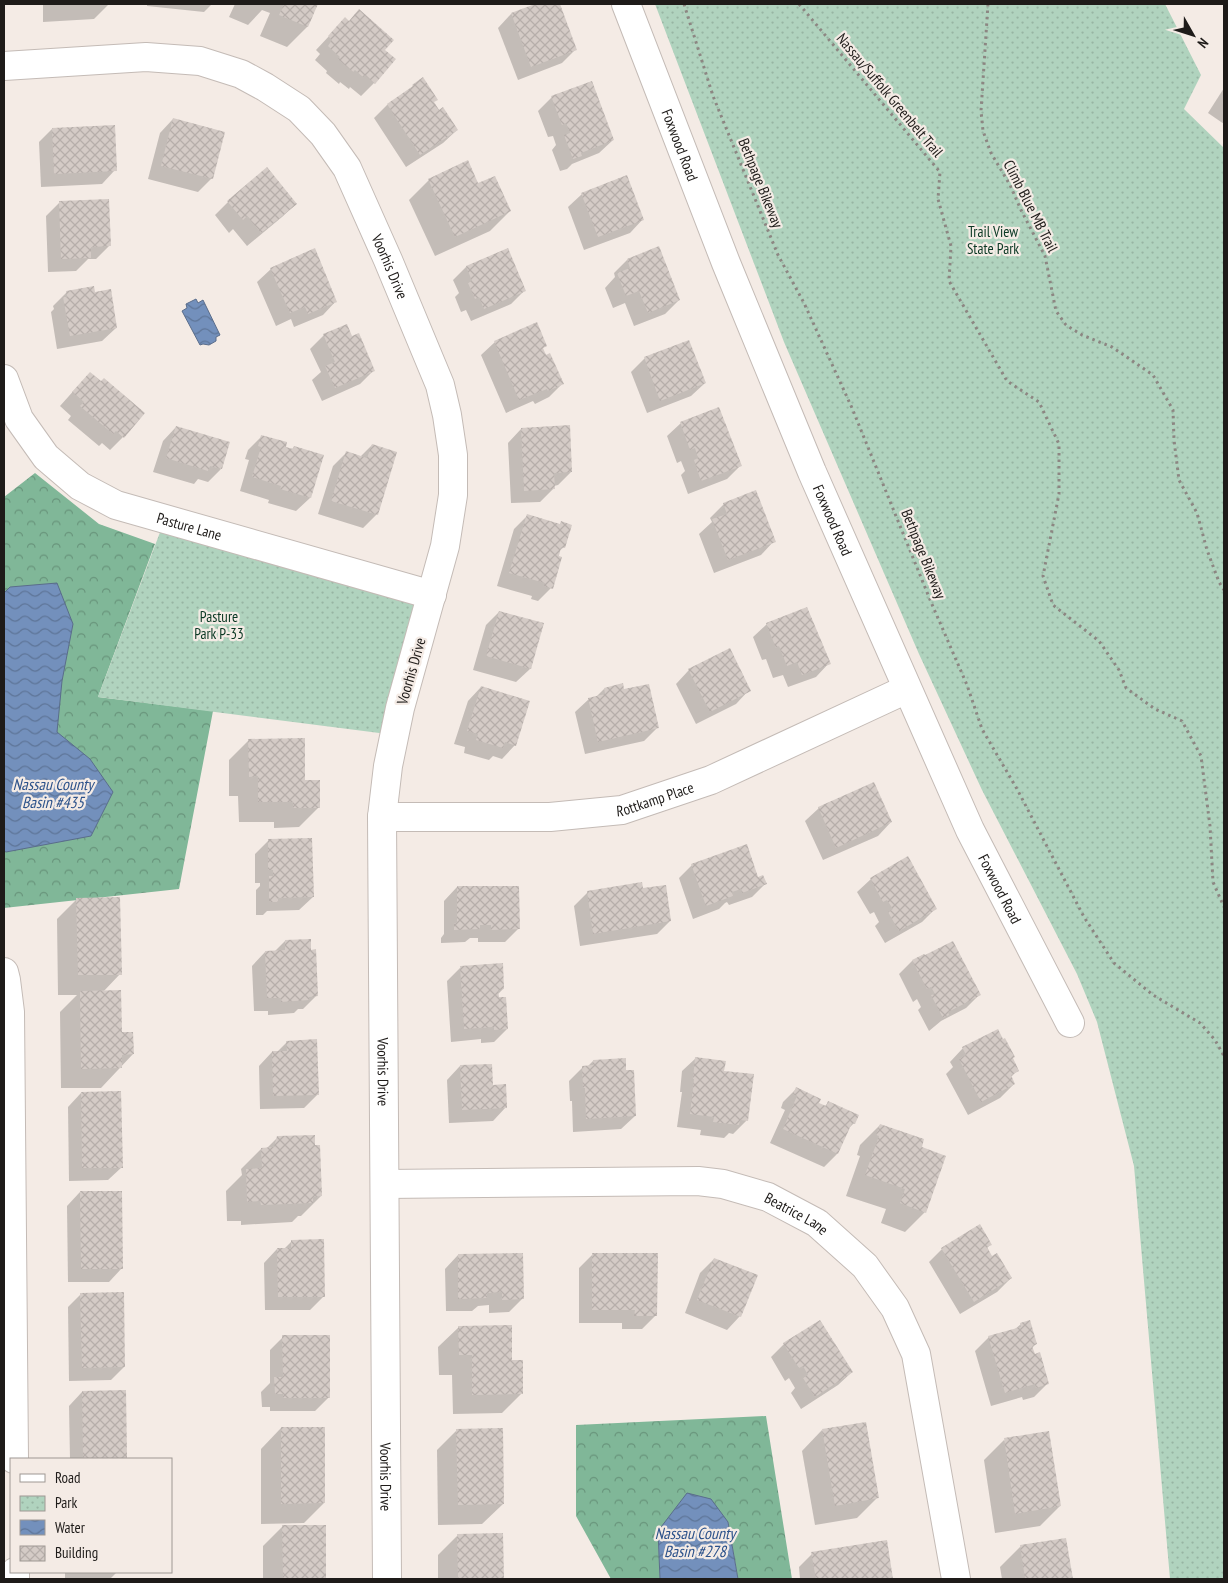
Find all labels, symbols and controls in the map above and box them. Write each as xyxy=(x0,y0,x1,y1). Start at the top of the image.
north arrow xyxy=(1168,10,1218,60)
street label: Nassau/Suffolk Greenbelt Trail xyxy=(833,29,948,161)
text: N xyxy=(1194,35,1212,52)
street label: Foxwood Road xyxy=(658,106,703,184)
street label: Bethpage Bikeway xyxy=(734,135,788,231)
street label: Climb Blue MB Trail xyxy=(1000,157,1063,256)
park label: Trail View State Park xyxy=(967,222,1019,258)
street label: Voorhis Drive xyxy=(368,230,413,302)
street label: Foxwood Road xyxy=(809,481,857,558)
street label: Bethpage Bikeway xyxy=(897,506,951,602)
street label: Pasture Lane xyxy=(155,508,224,544)
park label: Pasture Park P-33 xyxy=(194,607,244,643)
street label: Voorhis Drive xyxy=(392,635,430,708)
water label: Nassau County Basin #435 xyxy=(13,774,95,812)
street label: Rottkamp Place xyxy=(616,777,696,820)
street label: Foxwood Road xyxy=(975,851,1026,927)
street label: Voorhis Drive xyxy=(374,1036,393,1106)
street label: Beatrice Lane xyxy=(762,1188,833,1238)
street label: Voorhis Drive xyxy=(377,1441,396,1511)
legend xyxy=(10,1458,172,1573)
text: Road xyxy=(55,1468,81,1487)
text: Park xyxy=(55,1493,77,1512)
text: Water xyxy=(55,1518,86,1537)
water label: Nassau County Basin #278 xyxy=(655,1523,737,1561)
text: Building xyxy=(55,1543,98,1562)

